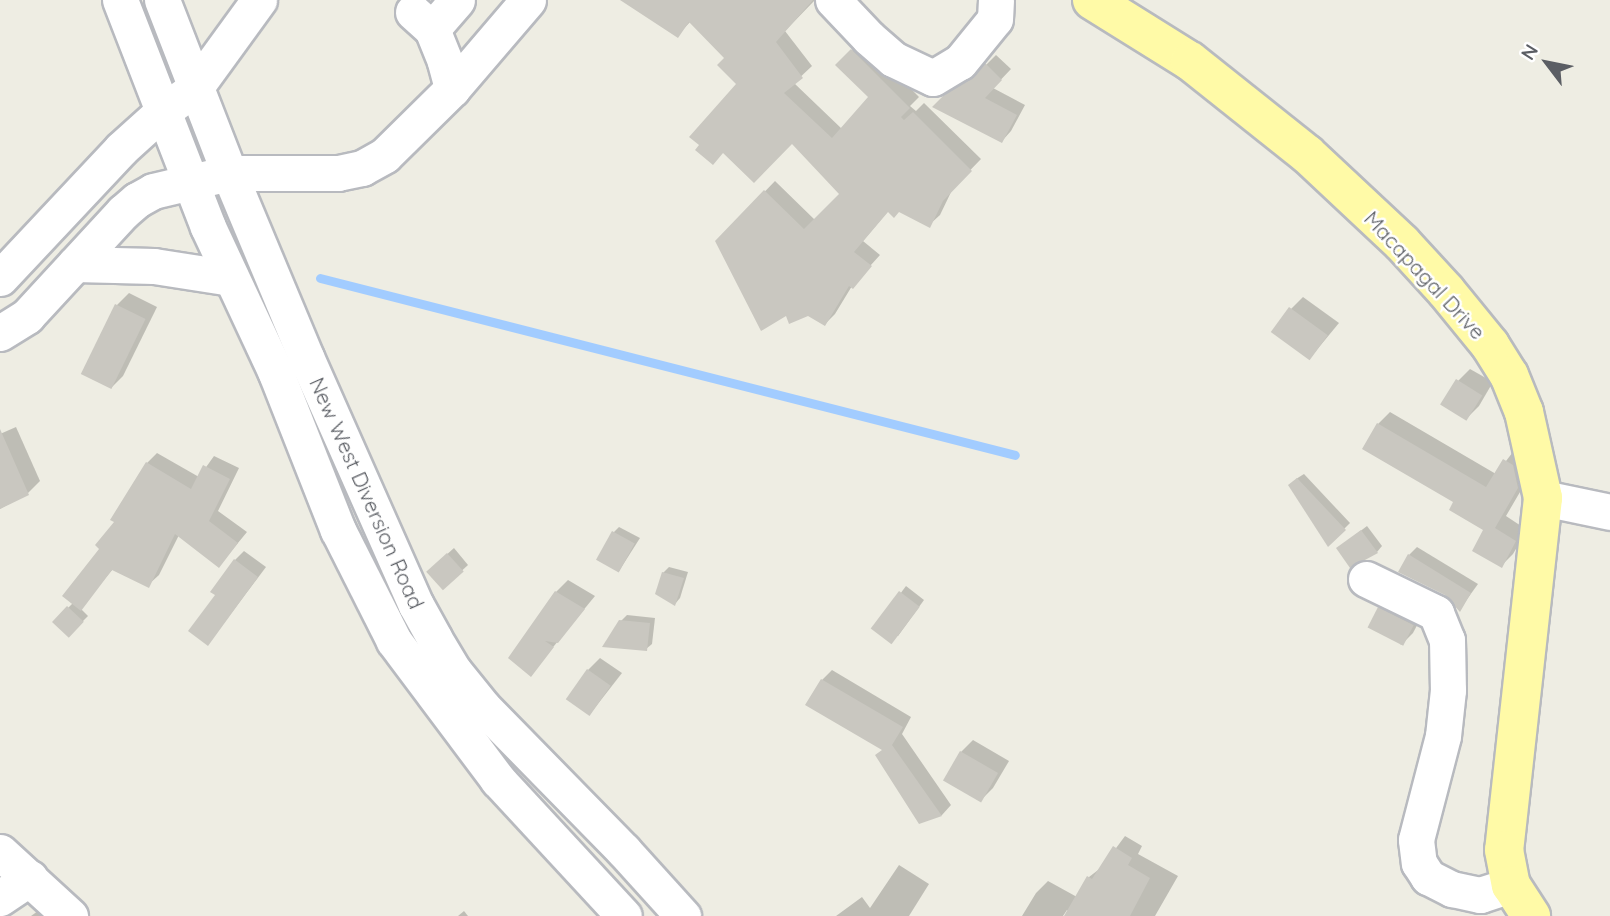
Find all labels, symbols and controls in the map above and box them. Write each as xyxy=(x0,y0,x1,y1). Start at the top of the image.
north arrow xyxy=(1512,28,1582,98)
text: N xyxy=(1515,40,1543,64)
street label: Macapagal Drive xyxy=(1359,206,1491,344)
street label: New West Diversion Road xyxy=(304,373,430,613)

